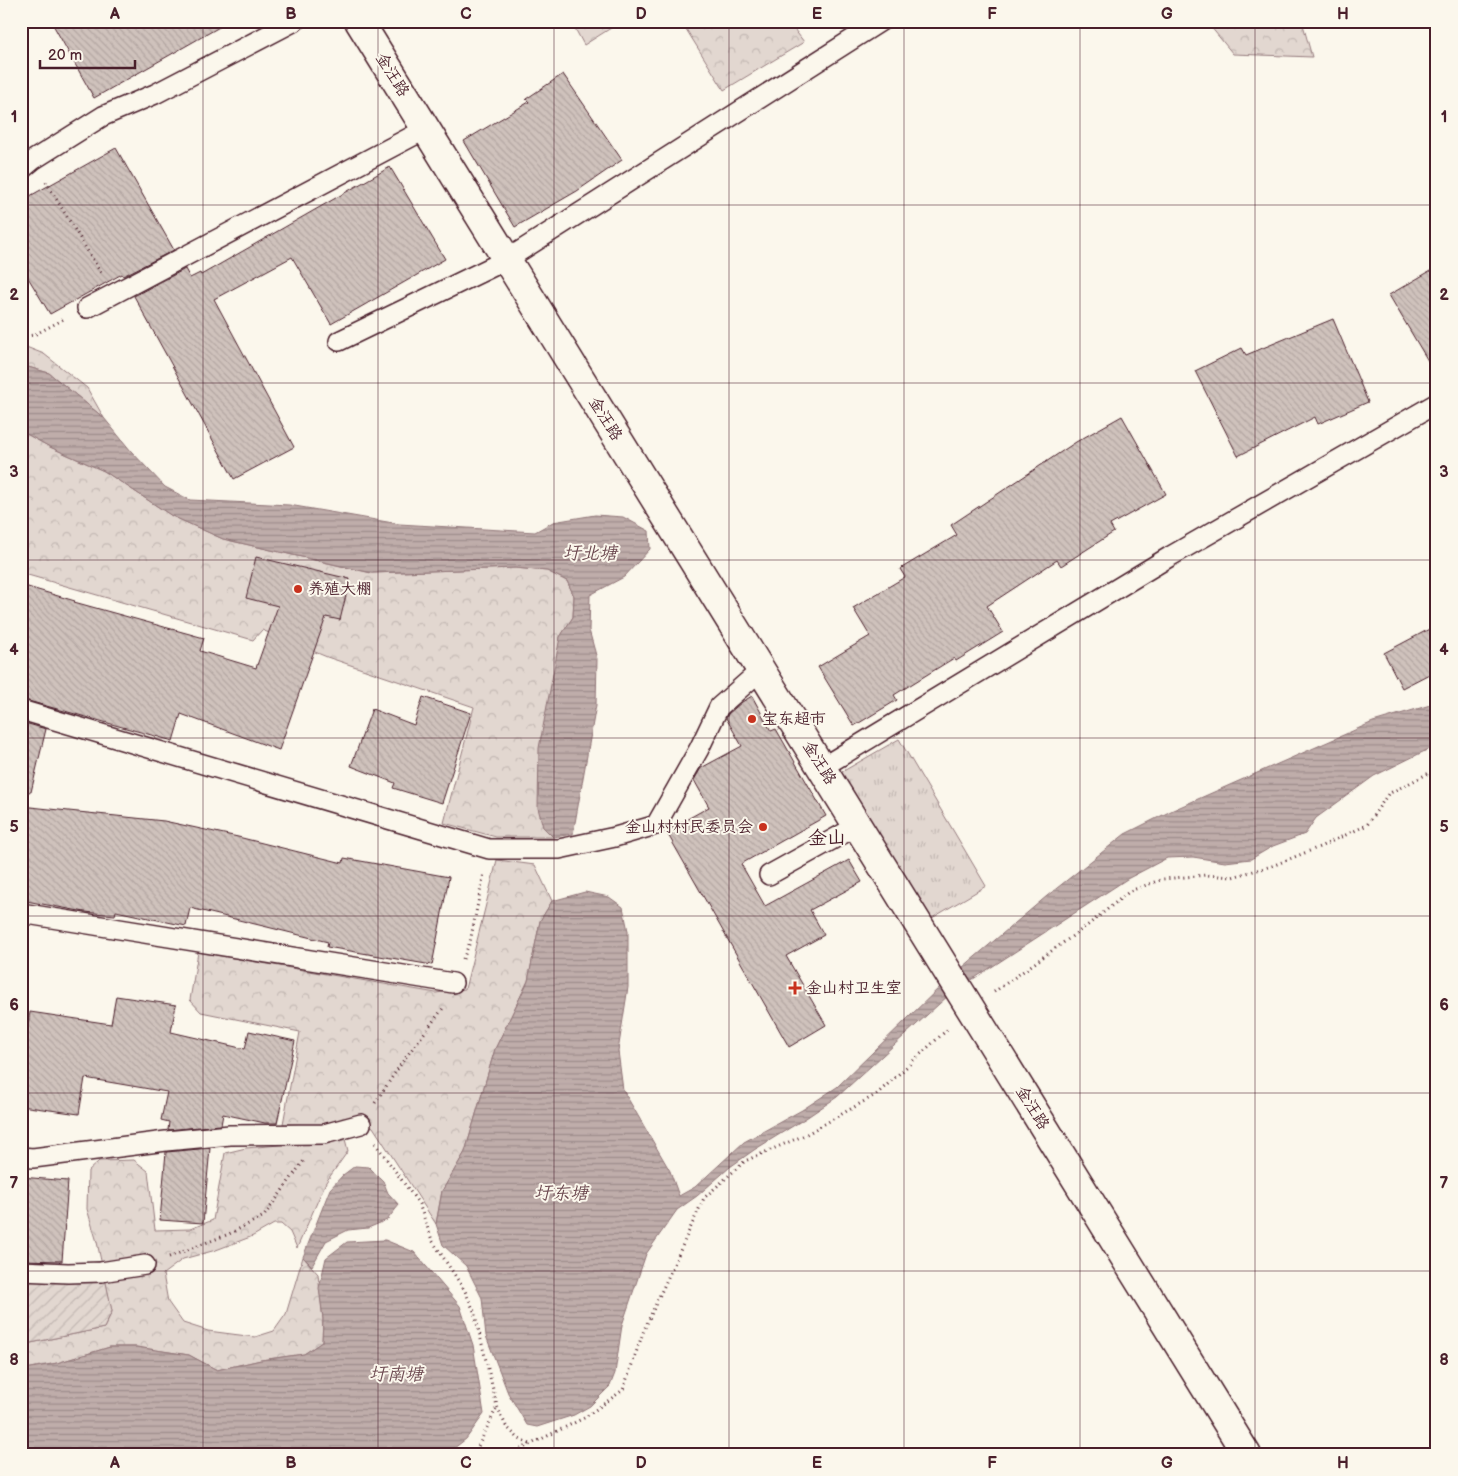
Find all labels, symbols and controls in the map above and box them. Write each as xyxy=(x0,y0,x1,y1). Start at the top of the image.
text: A xyxy=(109,5,120,24)
text: B xyxy=(285,5,297,24)
text: C xyxy=(460,5,472,24)
text: D xyxy=(635,5,647,24)
text: E xyxy=(812,5,822,24)
text: F xyxy=(987,5,997,24)
text: G xyxy=(1161,5,1173,24)
text: H xyxy=(1337,5,1349,24)
scale bar xyxy=(40,38,135,70)
text: 20 m xyxy=(48,46,82,65)
street label: 金汪路 xyxy=(371,50,413,100)
text: 1 xyxy=(11,108,17,127)
text: 1 xyxy=(1441,108,1447,127)
text: 2 xyxy=(9,286,19,305)
text: 2 xyxy=(1439,286,1449,305)
street label: 金汪路 xyxy=(584,394,626,444)
text: 3 xyxy=(9,463,19,482)
text: 3 xyxy=(1439,463,1449,482)
water label: 圩北塘 xyxy=(563,543,619,564)
place label: 养殖大棚 xyxy=(308,580,372,599)
marker: 养殖大棚 xyxy=(292,583,304,595)
text: 4 xyxy=(9,641,19,660)
text: 4 xyxy=(1439,641,1449,660)
place label: 宝东超市 xyxy=(762,710,826,729)
marker: 宝东超市 xyxy=(746,713,758,725)
street label: 金汪路 xyxy=(798,738,840,788)
text: 5 xyxy=(9,818,19,837)
place label: 金山村村民委员会 xyxy=(625,818,753,837)
text: 5 xyxy=(1439,818,1449,837)
marker: 金山村村民委员会 xyxy=(757,821,769,833)
district label: 金山 xyxy=(808,827,846,850)
place label: 金山村卫生室 xyxy=(806,979,902,998)
marker: 金山村卫生室 xyxy=(788,981,802,995)
text: 6 xyxy=(9,996,19,1015)
text: 6 xyxy=(1439,996,1449,1015)
street label: 金汪路 xyxy=(1011,1083,1053,1133)
text: 7 xyxy=(10,1174,19,1193)
text: 7 xyxy=(1440,1174,1449,1193)
water label: 圩东塘 xyxy=(534,1183,590,1204)
text: 8 xyxy=(9,1351,19,1370)
text: 8 xyxy=(1439,1351,1449,1370)
water label: 圩南塘 xyxy=(369,1364,425,1385)
text: A xyxy=(109,1454,120,1473)
text: B xyxy=(285,1454,297,1473)
text: C xyxy=(460,1454,472,1473)
text: D xyxy=(635,1454,647,1473)
text: E xyxy=(812,1454,822,1473)
text: F xyxy=(987,1454,997,1473)
text: G xyxy=(1161,1454,1173,1473)
text: H xyxy=(1337,1454,1349,1473)

